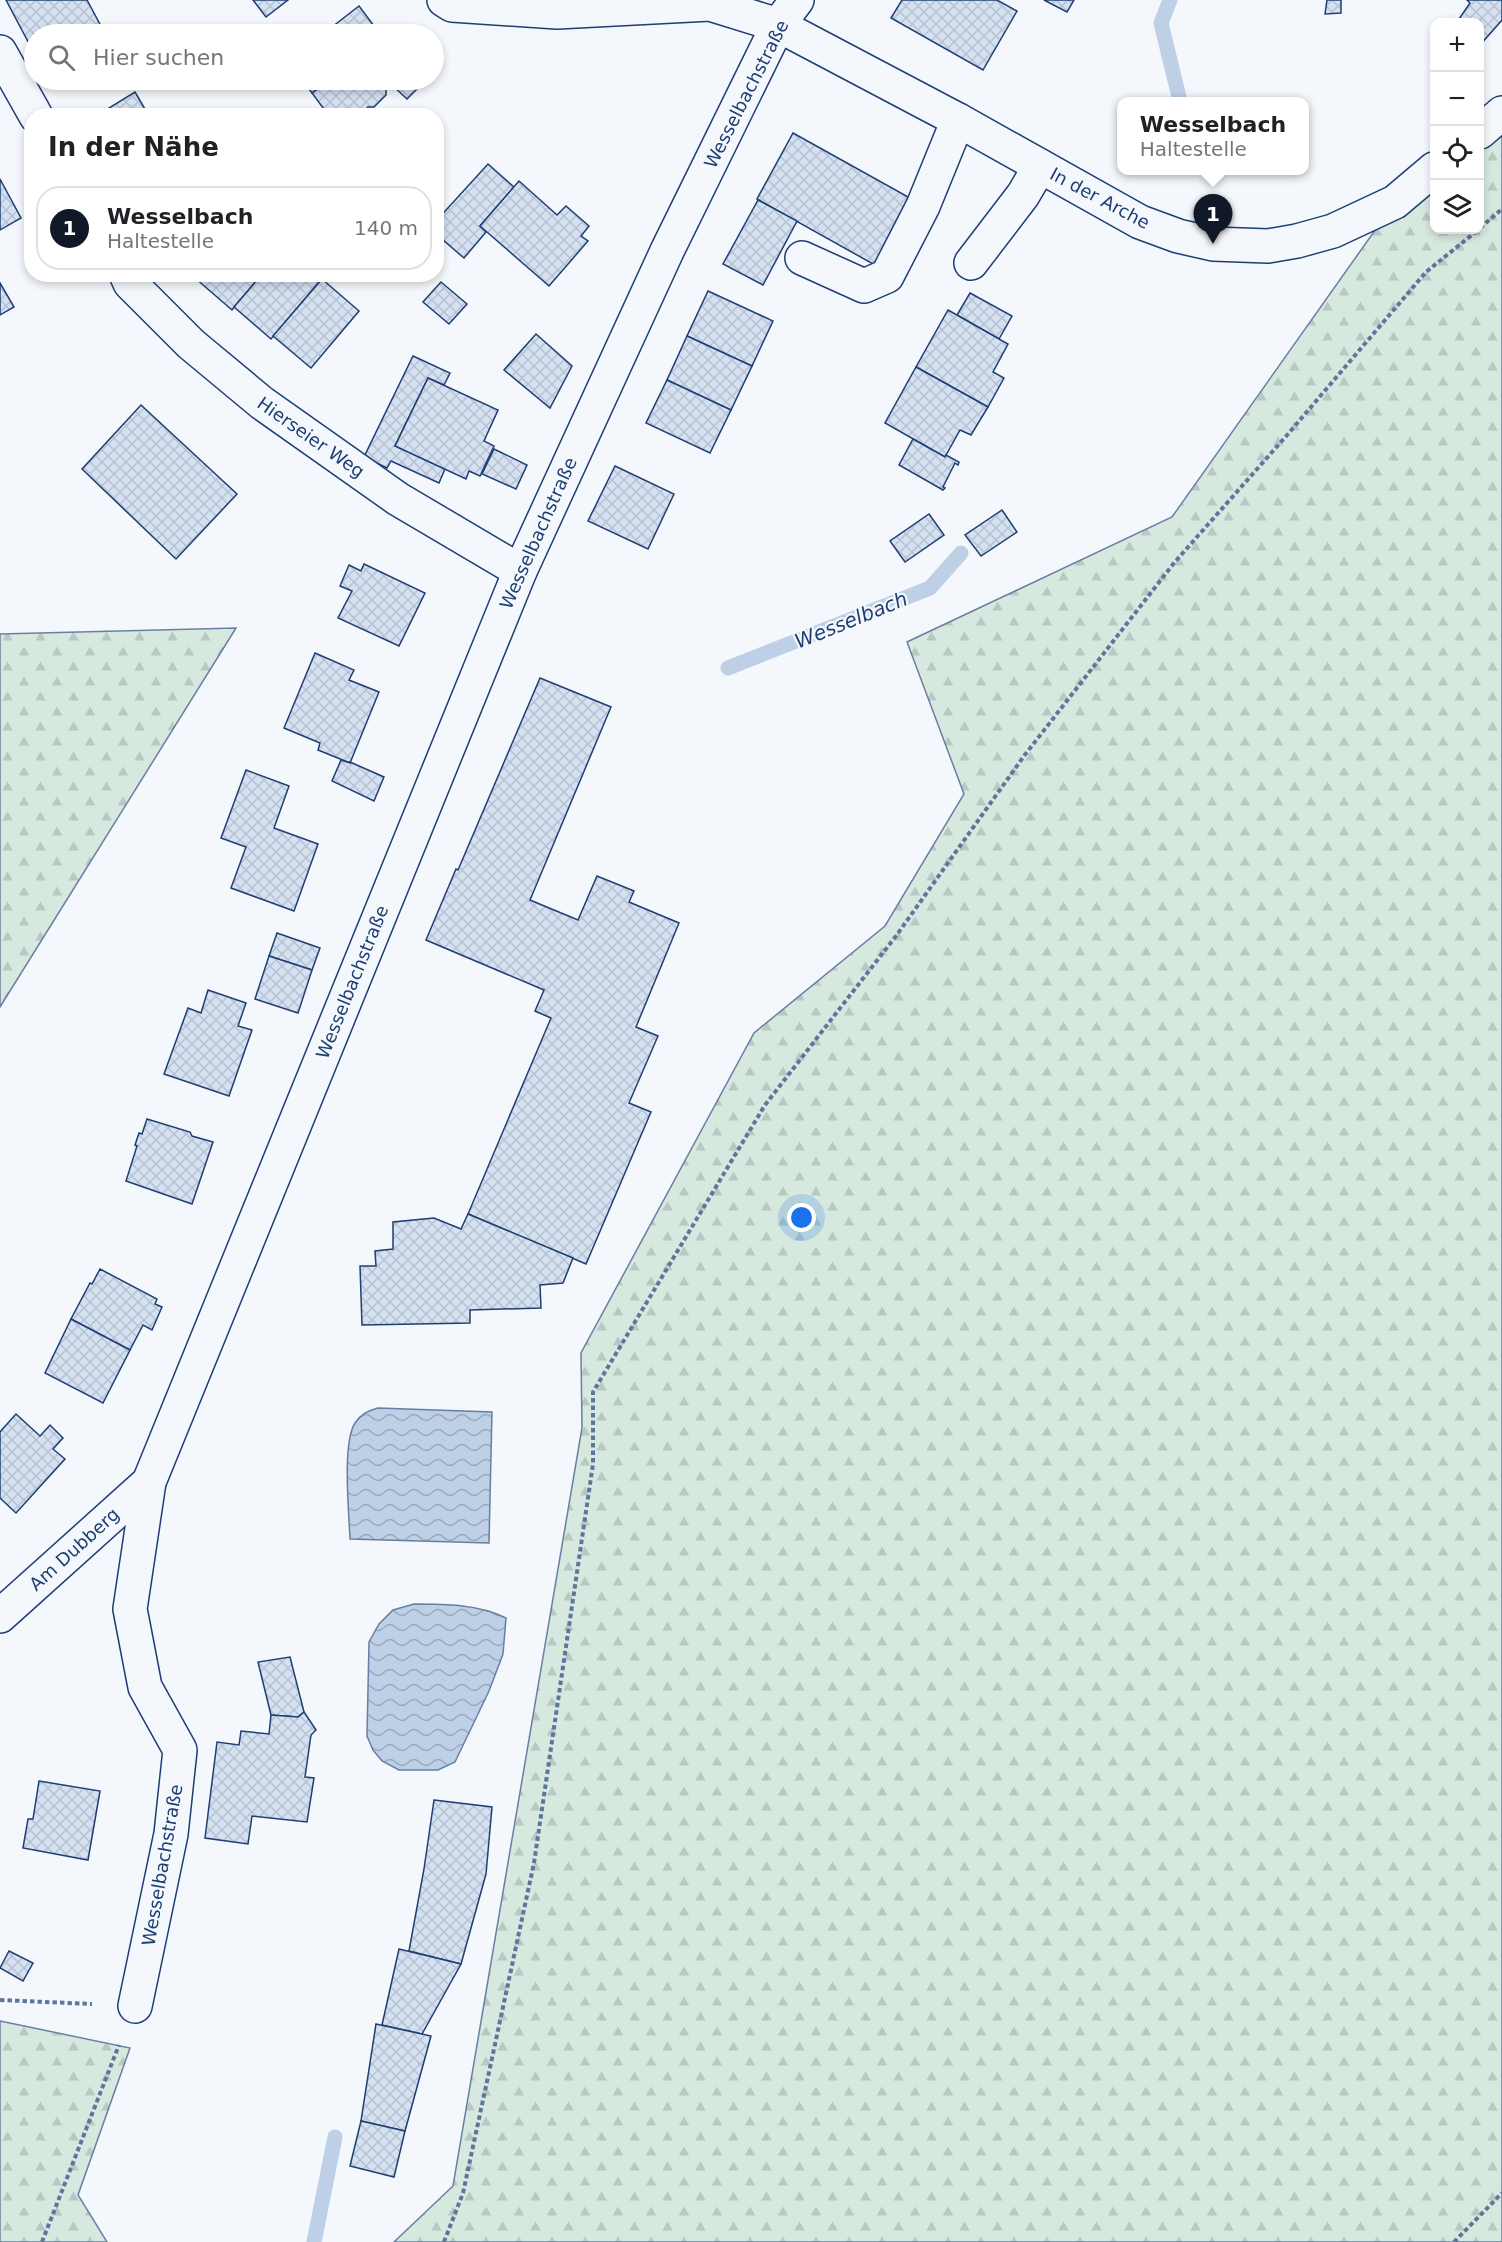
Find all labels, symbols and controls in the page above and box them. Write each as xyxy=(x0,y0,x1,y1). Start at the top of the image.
street label: Wesselbachstraße xyxy=(699,16,793,172)
map controls xyxy=(1430,18,1484,234)
button: + xyxy=(1430,18,1484,72)
search box xyxy=(24,24,444,90)
icon: search xyxy=(45,41,78,74)
text: Hier suchen xyxy=(93,45,224,70)
button: − xyxy=(1430,72,1484,126)
popup xyxy=(1117,97,1309,175)
text: Wesselbach xyxy=(1140,112,1286,137)
button: locate xyxy=(1430,126,1484,180)
text: In der Nähe xyxy=(48,132,219,162)
text: Haltestelle xyxy=(1140,137,1247,161)
street label: In der Arche xyxy=(1047,163,1153,233)
button: layers xyxy=(1430,180,1484,234)
pin: 1 xyxy=(1194,194,1232,244)
text: Wesselbach xyxy=(107,204,253,229)
text: 1 xyxy=(63,216,76,240)
text: 140 m xyxy=(354,216,418,240)
text: Haltestelle xyxy=(107,229,214,253)
street label: Hierseier Weg xyxy=(253,392,369,482)
street label: Wesselbachstraße xyxy=(495,454,581,612)
water label: Wesselbach xyxy=(791,587,911,653)
street label: Wesselbachstraße xyxy=(312,902,392,1062)
your location xyxy=(787,1203,816,1232)
street label: Am Dubberg xyxy=(25,1503,123,1595)
street label: Wesselbachstraße xyxy=(137,1783,187,1947)

